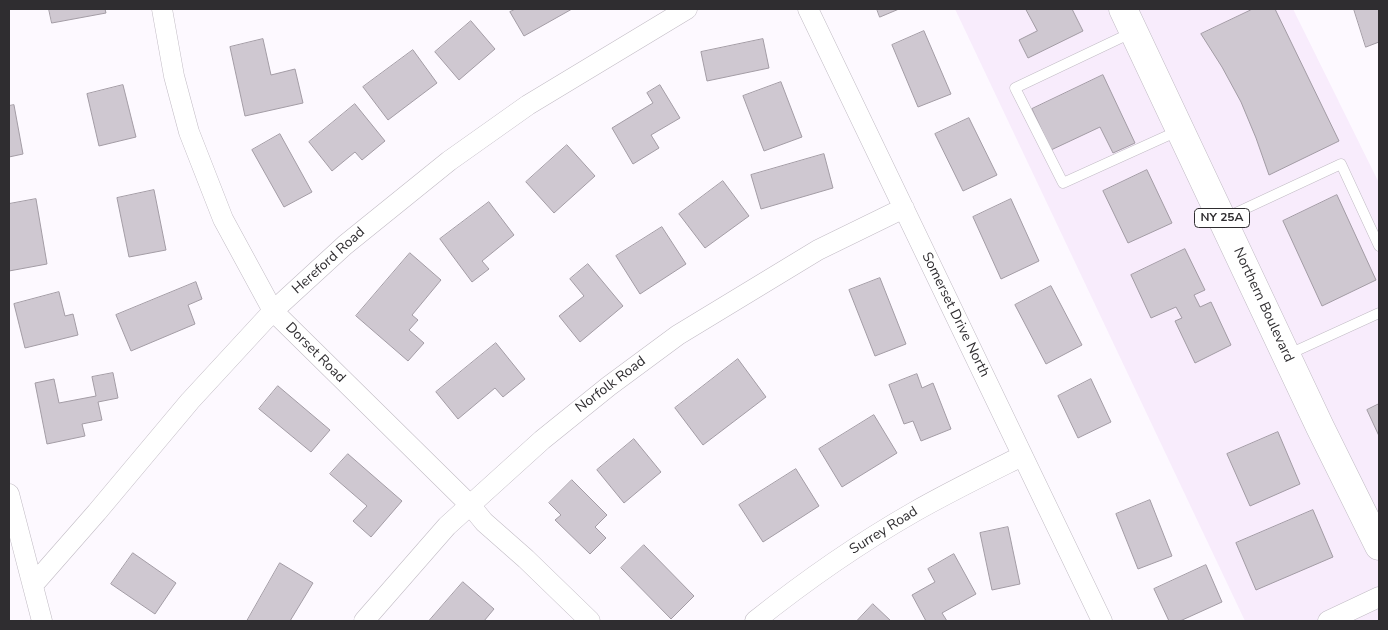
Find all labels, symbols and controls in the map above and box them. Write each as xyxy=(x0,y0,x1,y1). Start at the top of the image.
road number: NY 25A xyxy=(1194,208,1250,228)
street label: Hereford Road xyxy=(289,224,369,298)
street label: Northern Boulevard xyxy=(1229,245,1297,365)
street label: Somerset Drive North xyxy=(918,250,992,380)
street label: Dorset Road xyxy=(281,319,349,387)
street label: Norfolk Road xyxy=(573,353,649,417)
street label: Surrey Road xyxy=(847,503,921,559)

